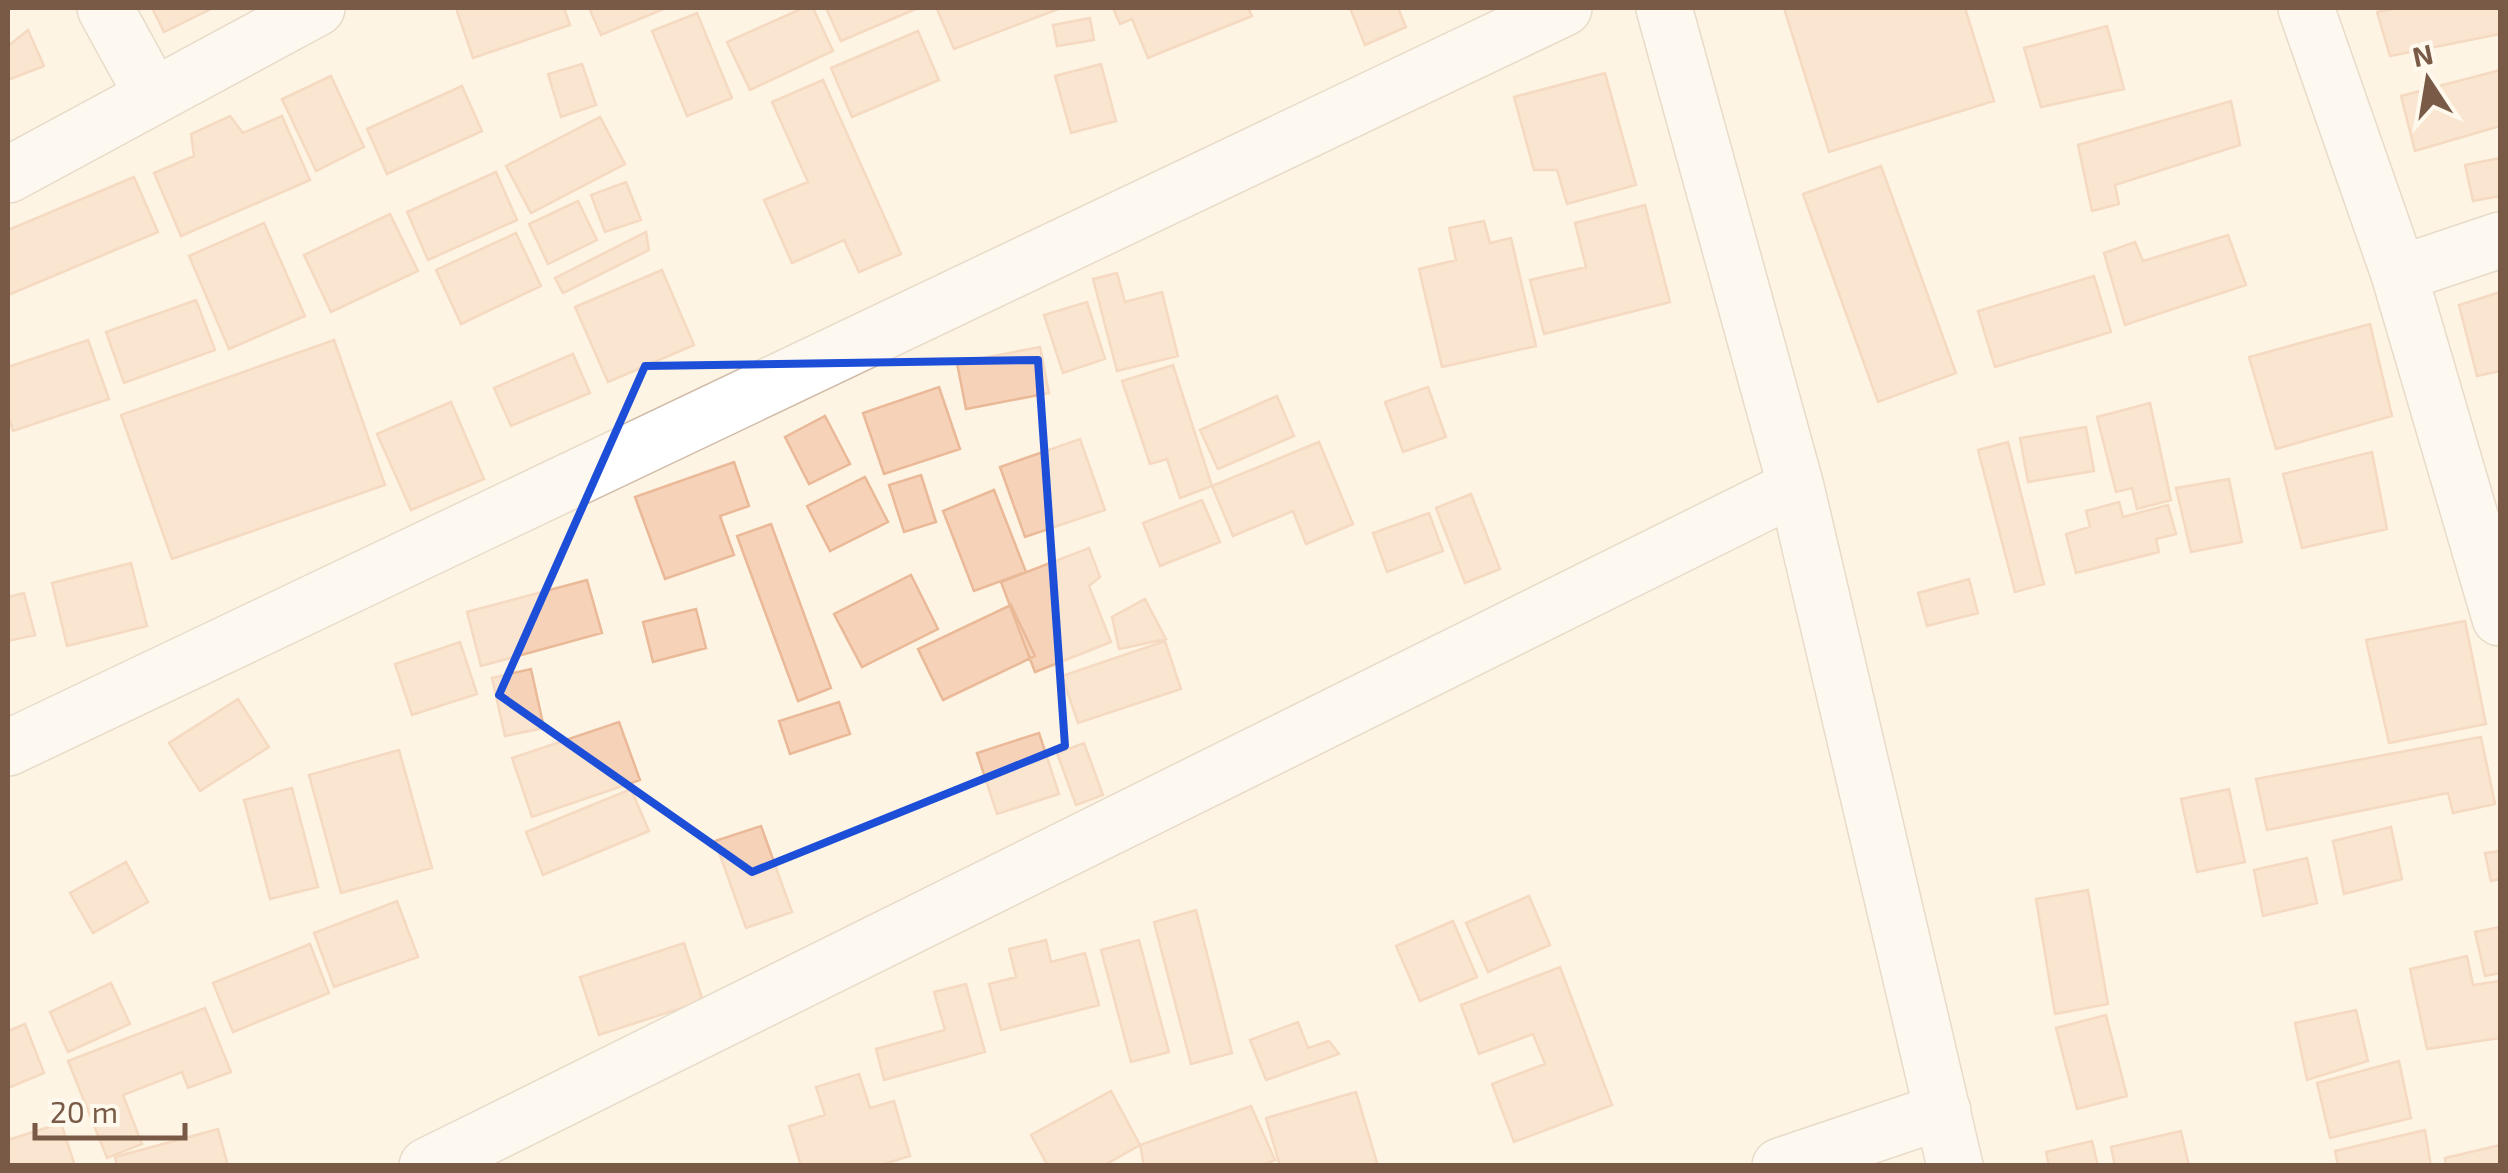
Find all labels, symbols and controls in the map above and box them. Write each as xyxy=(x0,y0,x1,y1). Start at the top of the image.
north arrow xyxy=(2378,30,2478,130)
text: N xyxy=(2409,36,2436,73)
scale bar xyxy=(35,1078,185,1140)
text: 20 m xyxy=(50,1093,118,1129)

